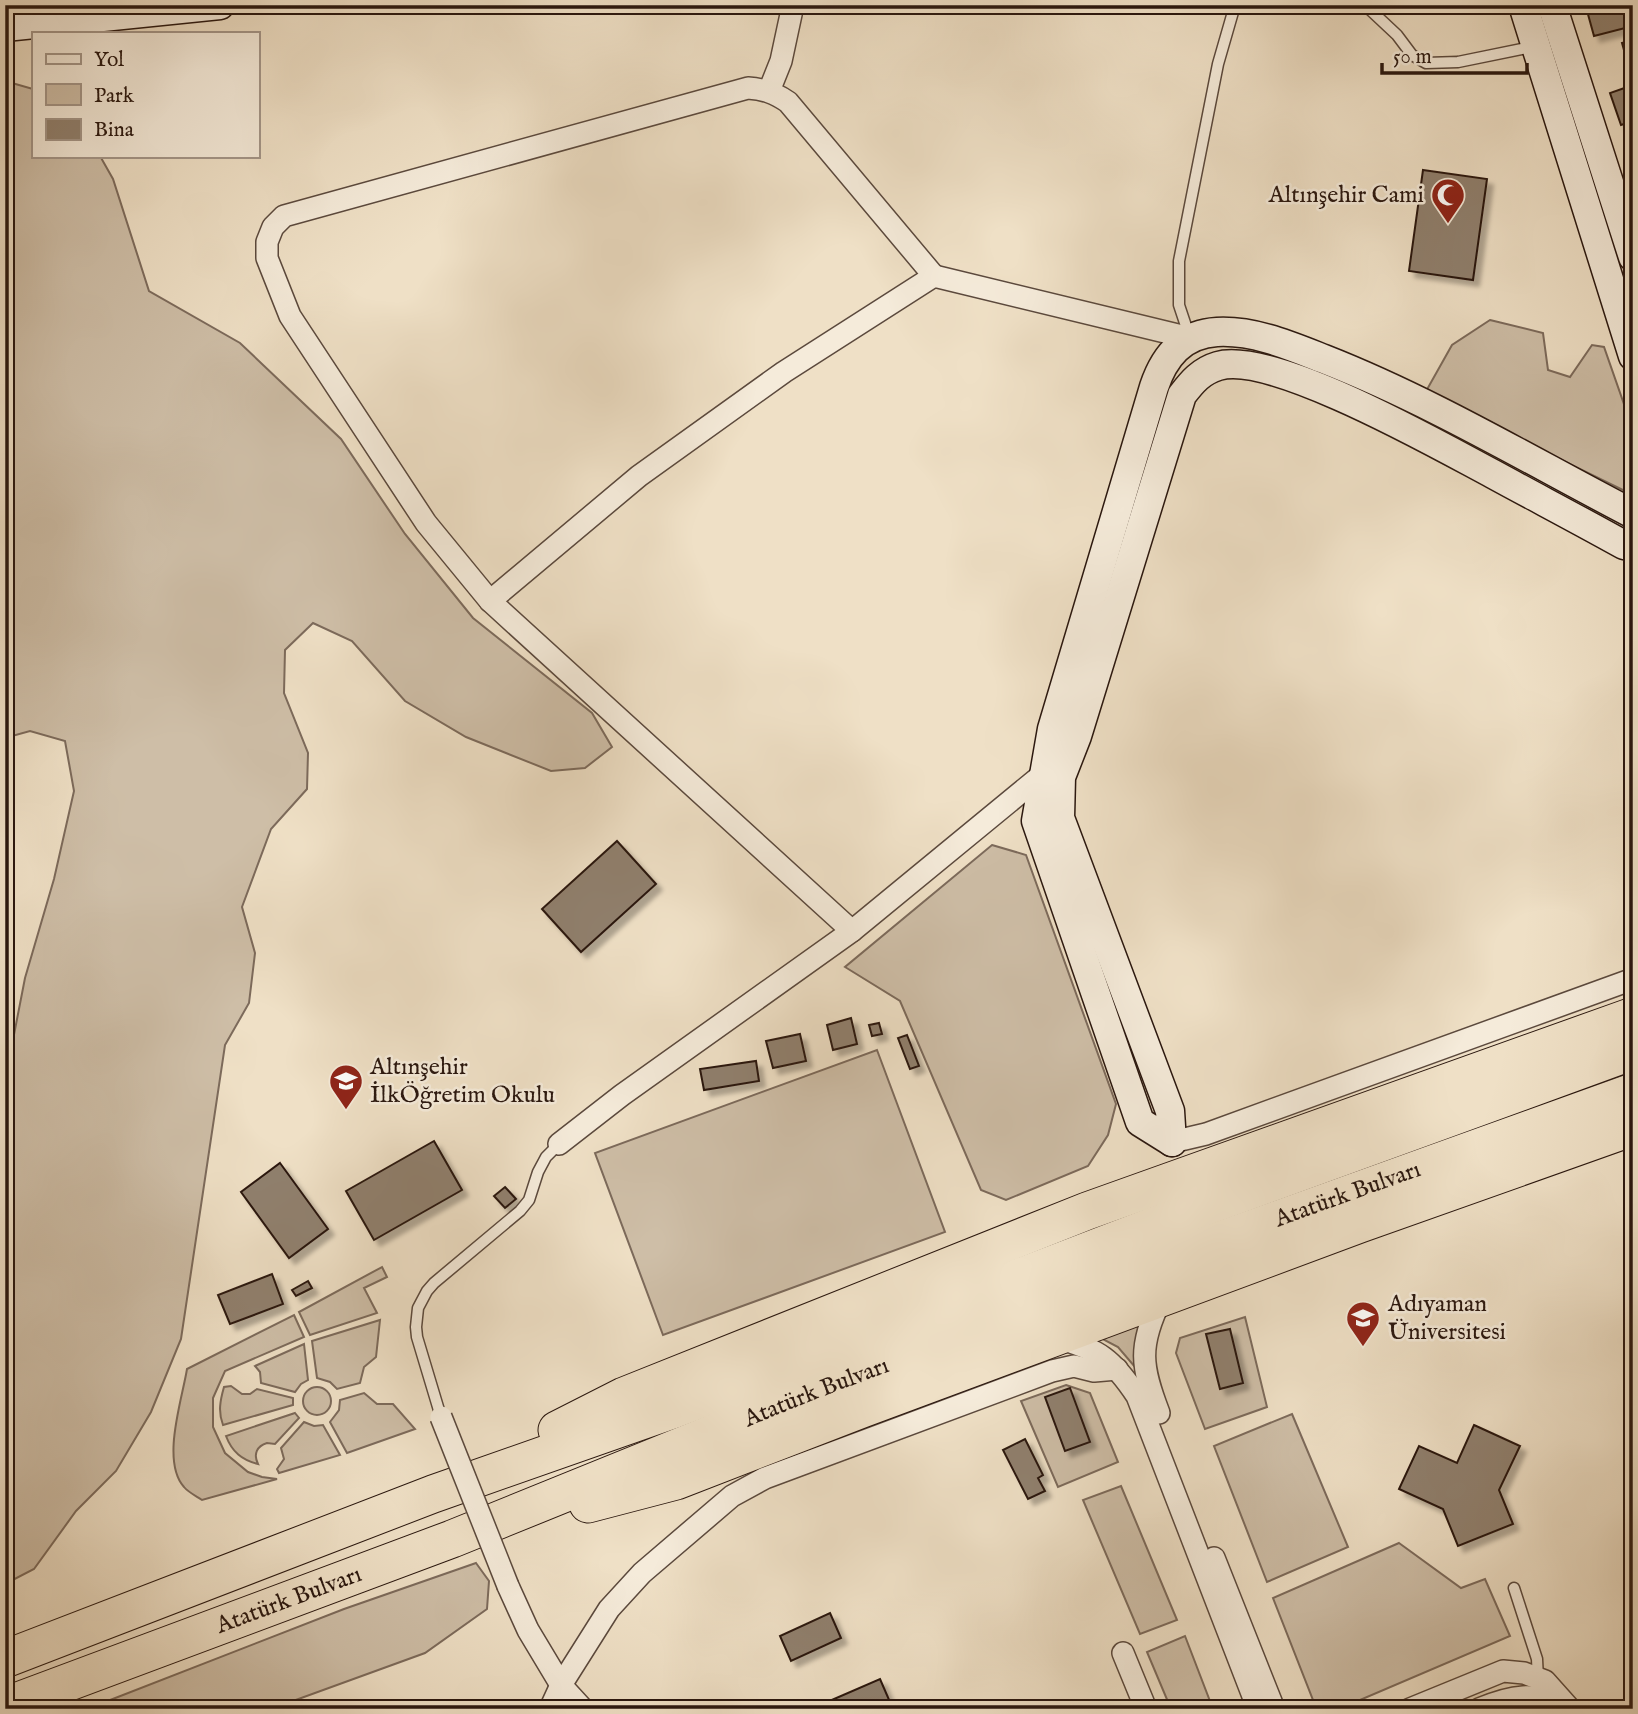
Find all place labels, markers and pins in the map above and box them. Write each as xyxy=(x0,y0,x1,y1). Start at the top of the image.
mosque icon: Altınşehir Cami xyxy=(1429,176,1467,225)
place label: Altınşehir Cami xyxy=(1268,180,1424,211)
place label: Altınşehir İlkÖğretim Okulu xyxy=(369,1052,555,1111)
school or university icon: Altınşehir İlkÖğretim Okulu xyxy=(327,1062,365,1111)
place label: Adıyaman Üniversitesi xyxy=(1387,1289,1506,1348)
school or university icon: Adıyaman Üniversitesi xyxy=(1344,1299,1382,1348)

